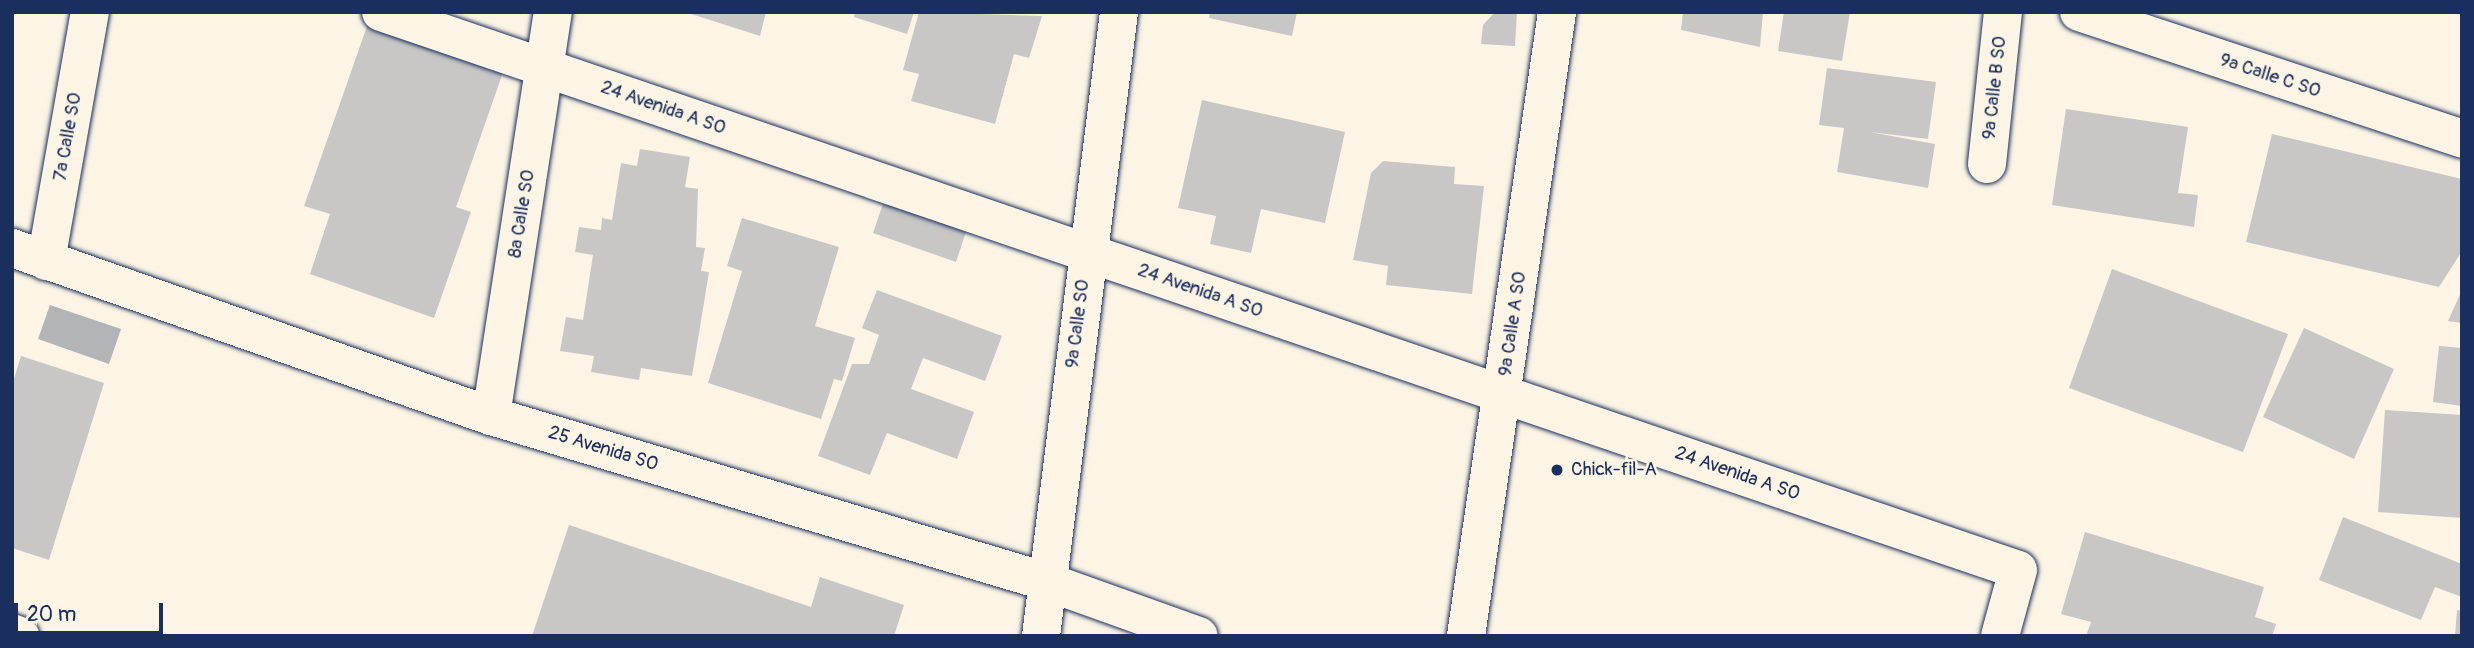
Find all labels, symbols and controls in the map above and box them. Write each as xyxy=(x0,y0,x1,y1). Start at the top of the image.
street label: 9a Calle B SO xyxy=(1978,35,2012,141)
street label: 9a Calle C SO xyxy=(2217,49,2323,103)
street label: 24 Avenida A SO xyxy=(598,76,728,140)
street label: 7a Calle SO xyxy=(49,91,87,183)
street label: 8a Calle SO xyxy=(504,168,540,260)
street label: 24 Avenida A SO xyxy=(1135,259,1265,323)
street label: 9a Calle A SO xyxy=(1494,270,1532,378)
street label: 9a Calle SO xyxy=(1061,278,1095,370)
street label: 25 Avenida SO xyxy=(545,422,661,476)
street label: 24 Avenida A SO xyxy=(1672,442,1802,506)
place label: Chick-fil-A xyxy=(1571,459,1657,481)
marker: Chick-fil-A xyxy=(1549,462,1565,478)
scale bar xyxy=(18,588,166,632)
text: 20 m xyxy=(27,601,76,628)

